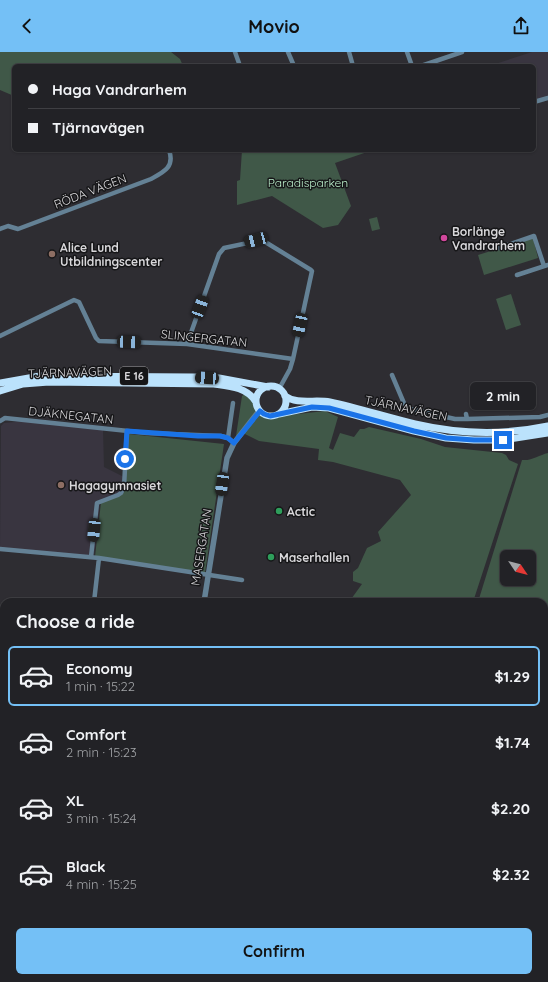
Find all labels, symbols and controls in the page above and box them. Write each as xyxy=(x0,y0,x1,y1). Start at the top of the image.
icon: back xyxy=(16,15,38,37)
text: Movio xyxy=(248,15,300,38)
icon: share xyxy=(510,15,532,37)
text: Haga Vandrarhem xyxy=(52,80,187,99)
text: Tjärnavägen xyxy=(52,118,145,137)
street label: RÖDA VÄGEN xyxy=(52,170,128,212)
park label: Paradisparken xyxy=(268,175,348,190)
place label: Borlänge Vandrarhem xyxy=(452,224,525,253)
car xyxy=(243,231,269,249)
marker: Borlänge Vandrarhem xyxy=(439,233,449,243)
place label: Alice Lund Utbildningscenter xyxy=(60,240,162,269)
marker: Alice Lund Utbildningscenter xyxy=(47,249,57,259)
car xyxy=(190,294,210,320)
car xyxy=(292,312,308,338)
street label: SLINGERGATAN xyxy=(160,326,248,350)
car xyxy=(117,336,141,348)
street label: TJÄRNAVÄGEN xyxy=(28,363,112,381)
road number: E 16 xyxy=(120,367,148,385)
car xyxy=(195,371,219,385)
callout: 2 min xyxy=(470,382,536,410)
text: 2 min xyxy=(486,388,520,404)
street label: TJÄRNAVÄGEN xyxy=(363,392,449,424)
street label: DJÄKNEGATAN xyxy=(28,403,114,427)
route end xyxy=(494,431,512,449)
route start xyxy=(116,450,134,468)
car xyxy=(214,471,230,497)
place label: Hagagymnasiet xyxy=(69,478,161,493)
marker: Hagagymnasiet xyxy=(56,480,66,490)
place label: Actic xyxy=(287,504,315,519)
marker: Actic xyxy=(274,506,284,516)
street label: MASERGATAN xyxy=(188,507,214,587)
car xyxy=(87,517,101,543)
place label: Maserhallen xyxy=(279,550,350,565)
north arrow xyxy=(500,550,536,586)
map controls xyxy=(500,550,536,586)
marker: Maserhallen xyxy=(266,552,276,562)
text: Choose a ride xyxy=(16,610,135,633)
icon: car xyxy=(18,658,54,694)
text: Economy xyxy=(66,659,133,678)
text: $1.29 xyxy=(494,667,530,686)
text: 1 min · 15:22 xyxy=(66,678,135,694)
icon: car xyxy=(18,724,54,760)
text: Comfort xyxy=(66,725,127,744)
text: $1.74 xyxy=(495,733,530,752)
text: 2 min · 15:23 xyxy=(66,744,137,760)
icon: car xyxy=(18,790,54,826)
text: XL xyxy=(66,791,84,810)
text: $2.20 xyxy=(491,799,530,818)
text: 3 min · 15:24 xyxy=(66,810,136,826)
icon: car xyxy=(18,856,54,892)
text: Black xyxy=(66,857,106,876)
text: $2.32 xyxy=(492,865,530,884)
text: 4 min · 15:25 xyxy=(66,876,137,892)
button: Confirm xyxy=(16,928,532,974)

